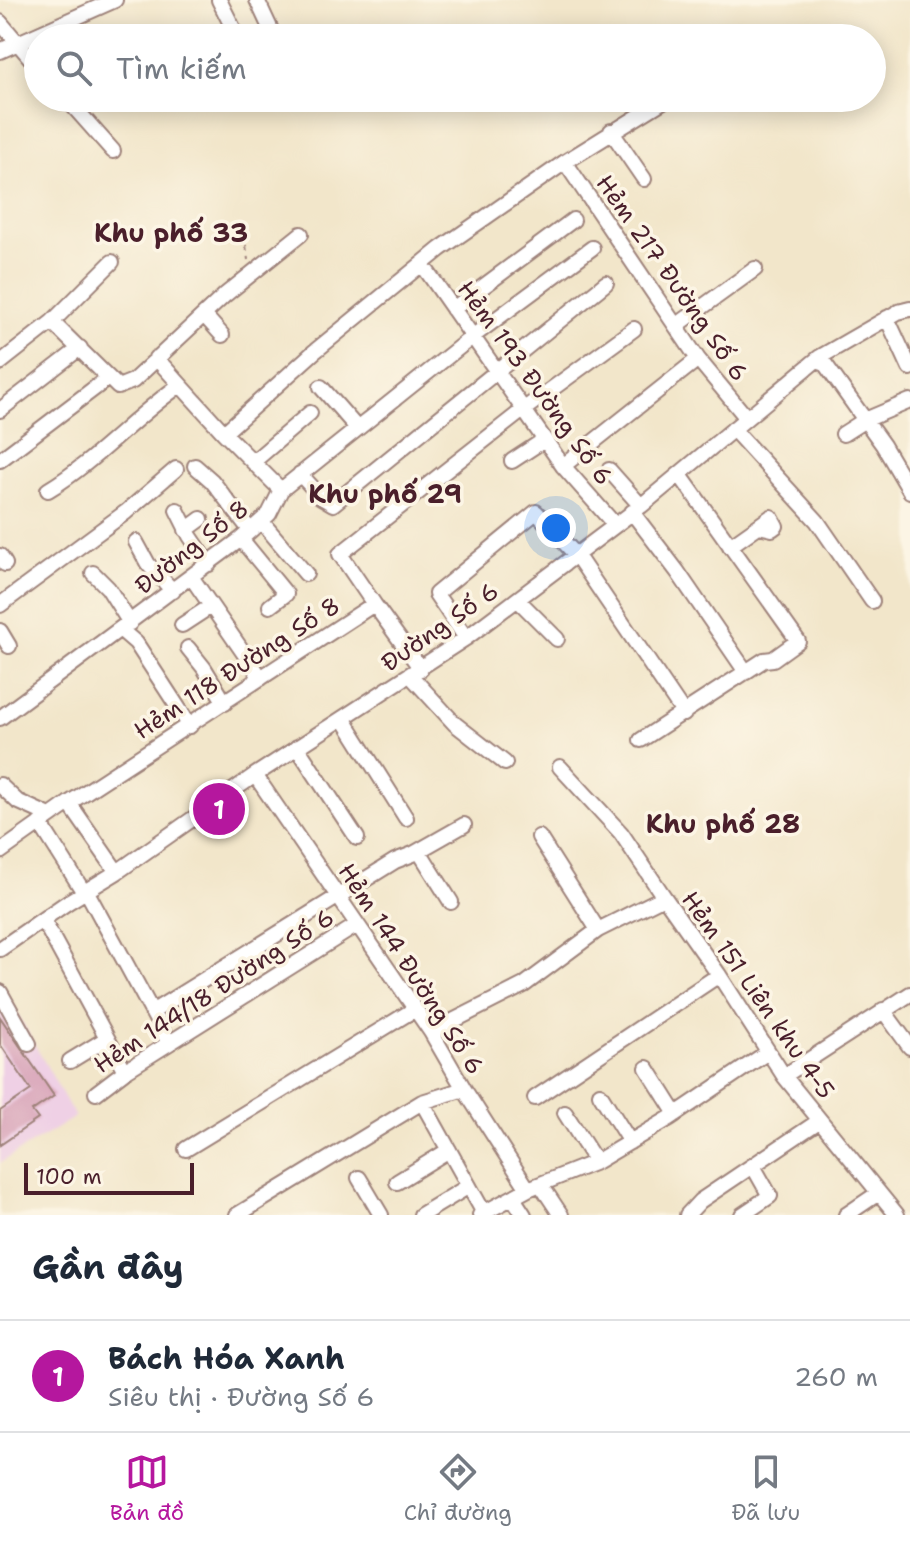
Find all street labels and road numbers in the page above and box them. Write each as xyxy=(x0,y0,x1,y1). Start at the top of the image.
street label: Hẻm 217 Đường Số 6 xyxy=(589,168,755,388)
street label: Hẻm 193 Đường Số 6 xyxy=(450,274,620,492)
street label: Đường Số 8 xyxy=(129,493,255,601)
street label: Đường Số 6 xyxy=(375,575,505,679)
street label: Hẻm 118 Đường Số 8 xyxy=(128,589,346,747)
street label: Hẻm 144 Đường Số 6 xyxy=(331,857,491,1081)
street label: Hẻm 151 Liên khu 4-5 xyxy=(674,885,842,1105)
street label: Hẻm 144/18 Đường Số 6 xyxy=(88,901,340,1081)

